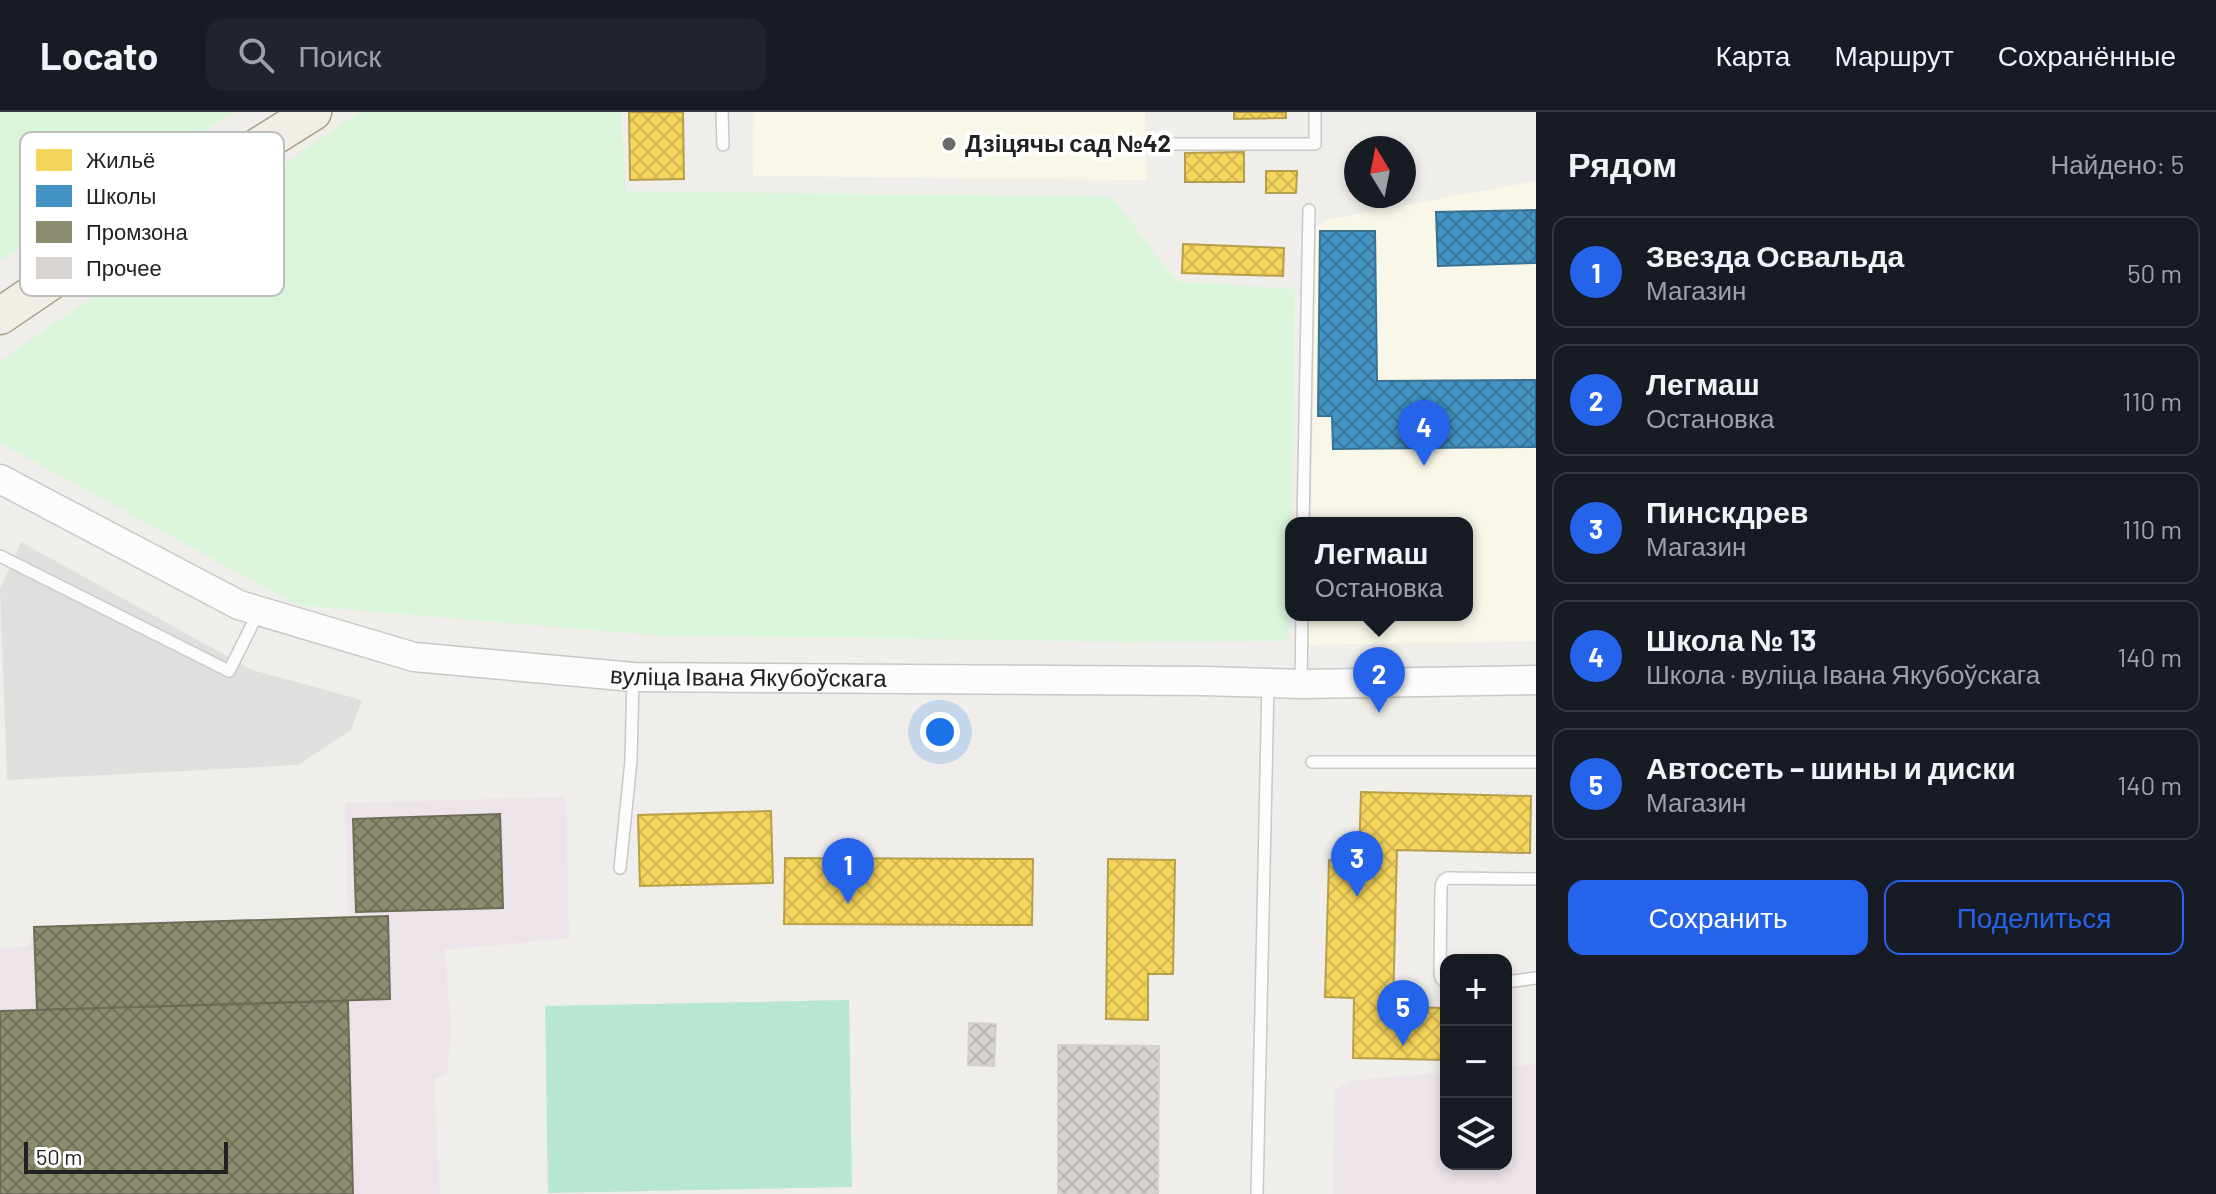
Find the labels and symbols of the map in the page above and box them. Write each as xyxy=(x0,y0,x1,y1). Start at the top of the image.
place label: Дзіцячы сад №42 xyxy=(965,128,1171,157)
legend xyxy=(20,132,284,296)
marker: Дзіцячы сад №42 xyxy=(940,135,958,153)
north arrow xyxy=(1344,136,1416,208)
text: Жильё xyxy=(86,146,155,172)
text: Школы xyxy=(86,182,156,208)
text: Промзона xyxy=(86,218,188,245)
text: Прочее xyxy=(86,254,162,281)
pin: 4 xyxy=(1398,400,1450,466)
pin: 2 xyxy=(1353,647,1405,713)
street label: вуліца Івана Якубоўскага xyxy=(609,659,887,692)
your location xyxy=(920,712,960,752)
pin: 3 xyxy=(1331,831,1383,897)
pin: 1 xyxy=(822,838,874,904)
pin: 5 xyxy=(1377,980,1429,1046)
scale bar xyxy=(24,1138,228,1174)

